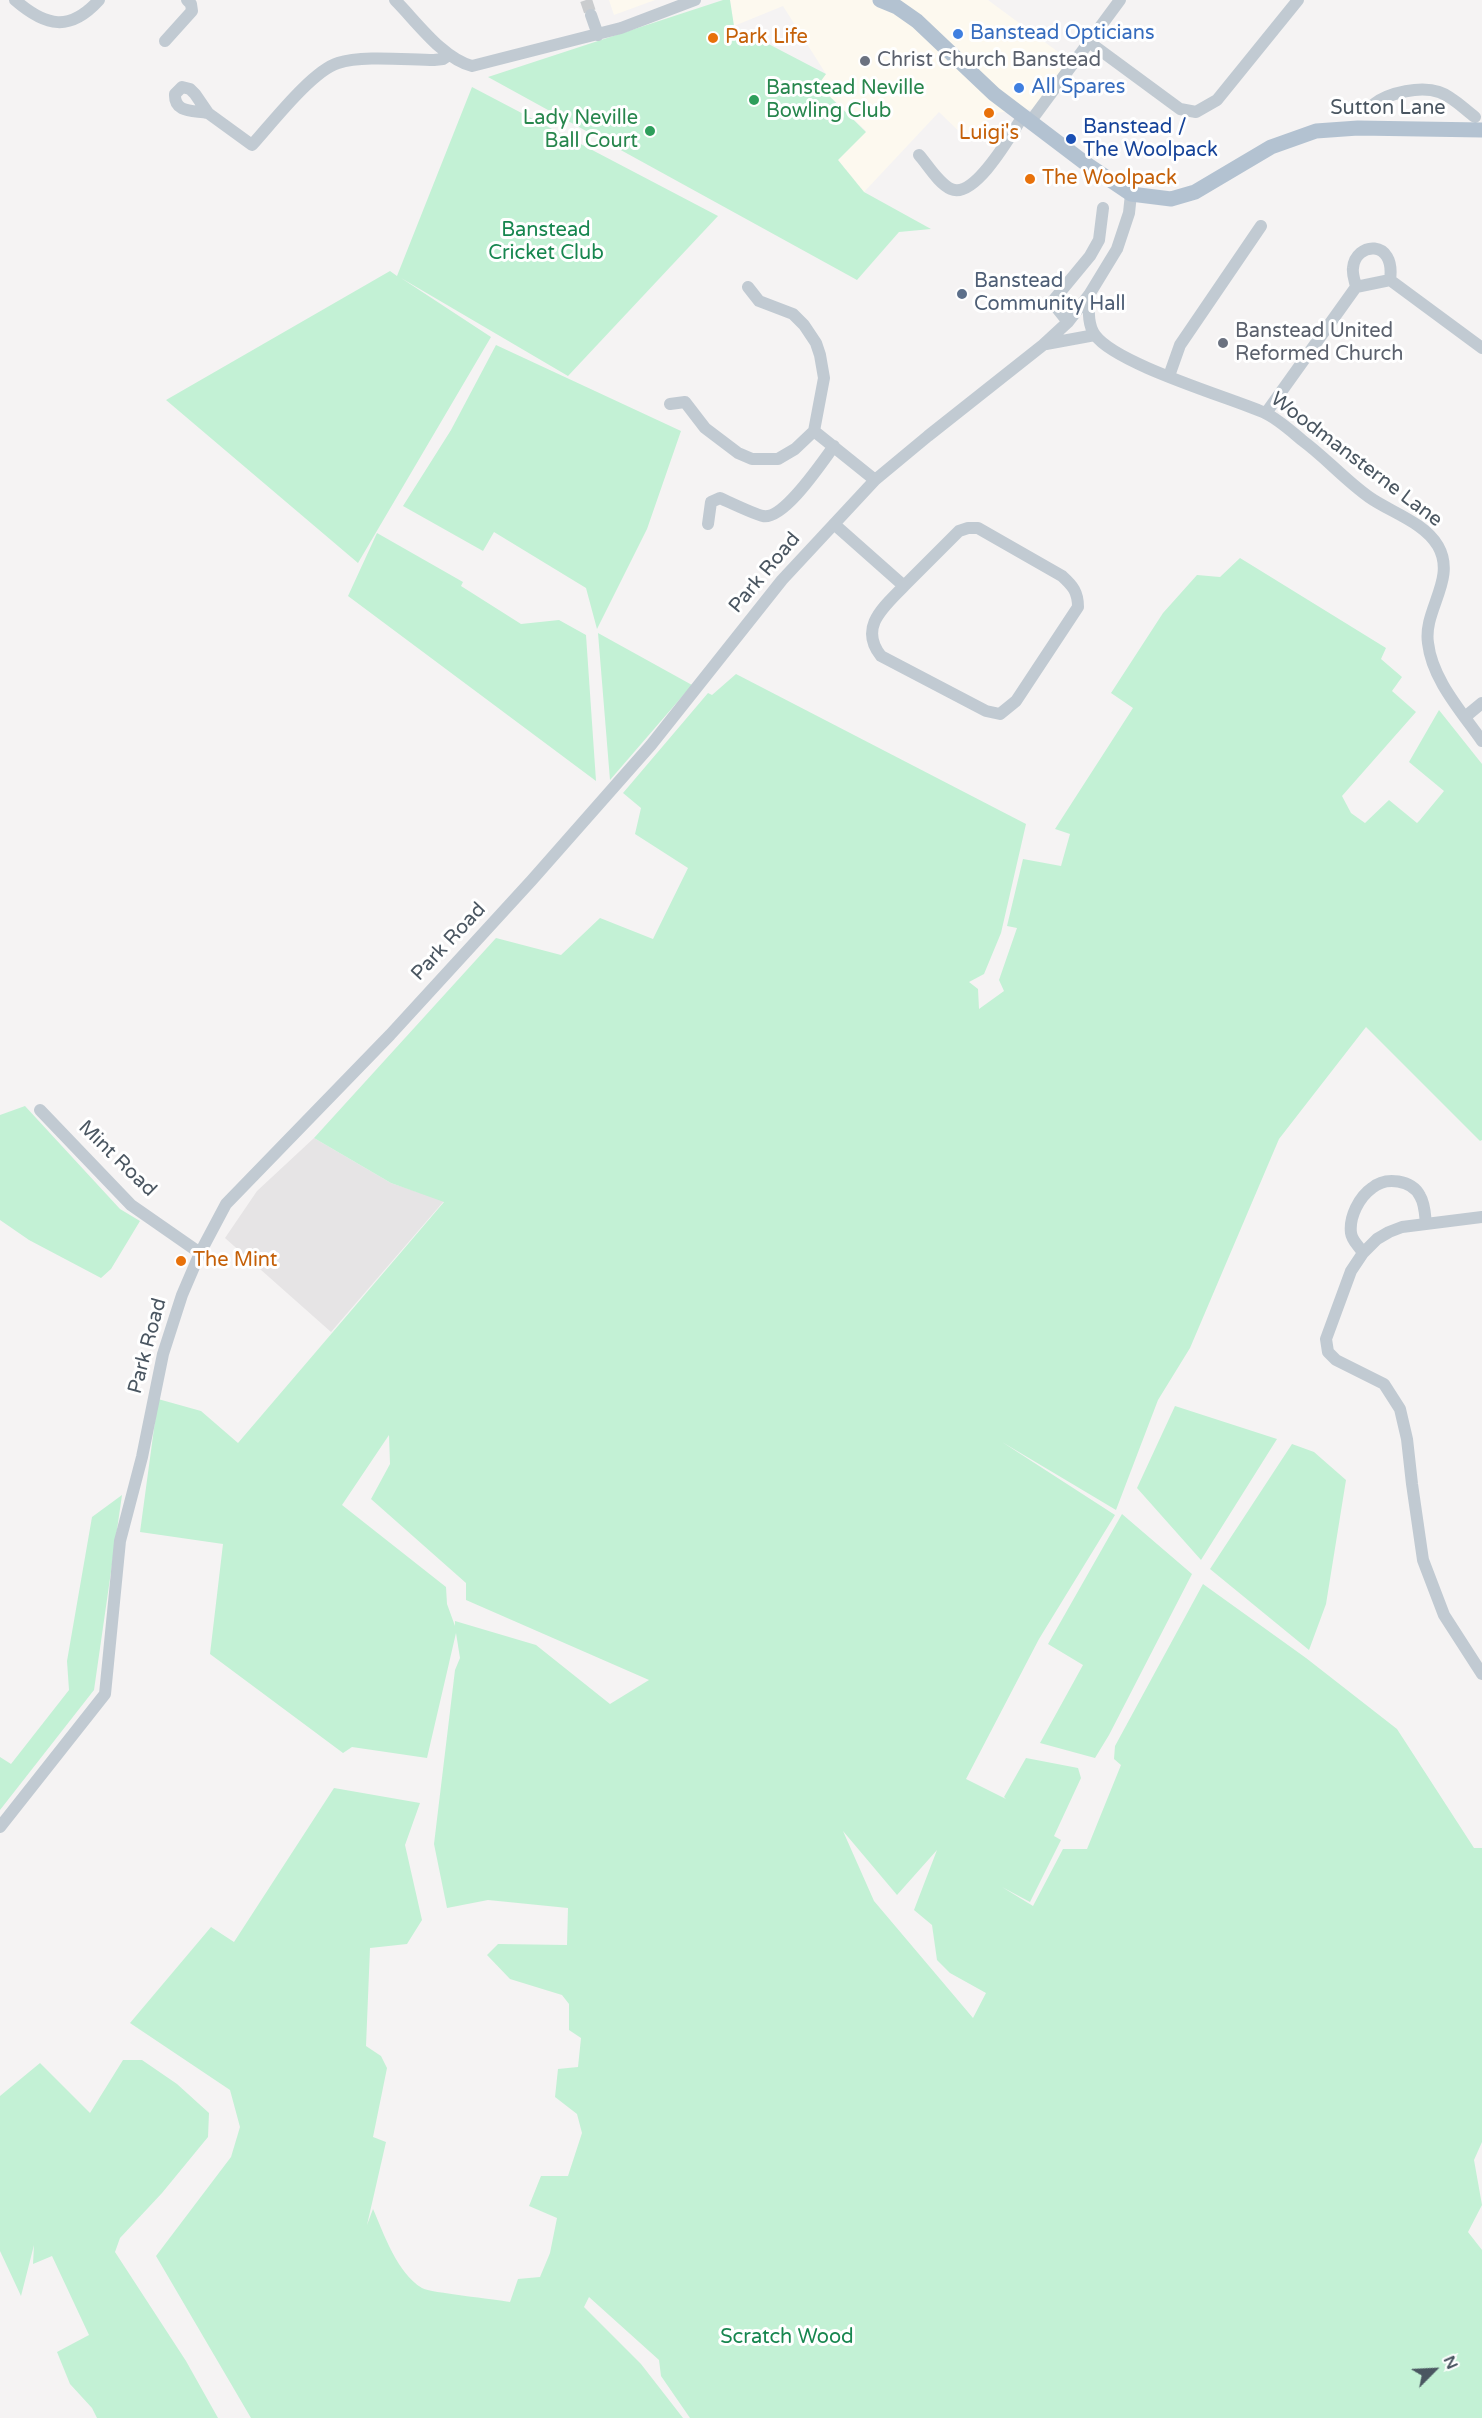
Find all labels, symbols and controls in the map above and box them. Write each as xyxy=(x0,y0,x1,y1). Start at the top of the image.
place label: Banstead Opticians xyxy=(970,22,1155,46)
place label: Park Life xyxy=(725,26,808,50)
marker: Banstead Opticians xyxy=(951,27,965,41)
marker: Park Life xyxy=(706,31,720,45)
place label: Christ Church Banstead xyxy=(877,49,1101,73)
marker: Christ Church Banstead xyxy=(858,54,872,68)
place label: All Spares xyxy=(1031,76,1125,100)
place label: Banstead Neville Bowling Club xyxy=(766,77,925,124)
marker: All Spares xyxy=(1012,81,1026,95)
marker: Banstead Neville Bowling Club xyxy=(747,93,761,107)
street label: Sutton Lane xyxy=(1330,97,1446,121)
marker: Luigi's xyxy=(982,106,996,120)
place label: Lady Neville Ball Court xyxy=(523,107,638,154)
place label: Banstead / The Woolpack xyxy=(1083,116,1218,163)
place label: Luigi's xyxy=(959,122,1019,146)
marker: Lady Neville Ball Court xyxy=(643,124,657,138)
marker: Banstead / The Woolpack xyxy=(1064,132,1078,146)
place label: The Woolpack xyxy=(1042,167,1177,191)
marker: The Woolpack xyxy=(1023,172,1037,186)
park label: Banstead Cricket Club xyxy=(488,219,604,266)
place label: Banstead Community Hall xyxy=(974,270,1125,317)
marker: Banstead Community Hall xyxy=(955,287,969,301)
place label: Banstead United Reformed Church xyxy=(1235,320,1403,367)
marker: Banstead United Reformed Church xyxy=(1216,336,1230,350)
street label: Woodmansterne Lane xyxy=(1265,388,1447,532)
street label: Park Road xyxy=(724,528,806,618)
street label: Park Road xyxy=(407,898,491,986)
street label: Mint Road xyxy=(73,1116,161,1202)
place label: The Mint xyxy=(193,1249,277,1273)
marker: The Mint xyxy=(174,1254,188,1268)
street label: Park Road xyxy=(124,1295,172,1397)
park label: Scratch Wood xyxy=(720,2326,854,2350)
north arrow xyxy=(1404,2340,1464,2400)
text: N xyxy=(1439,2353,1462,2373)

